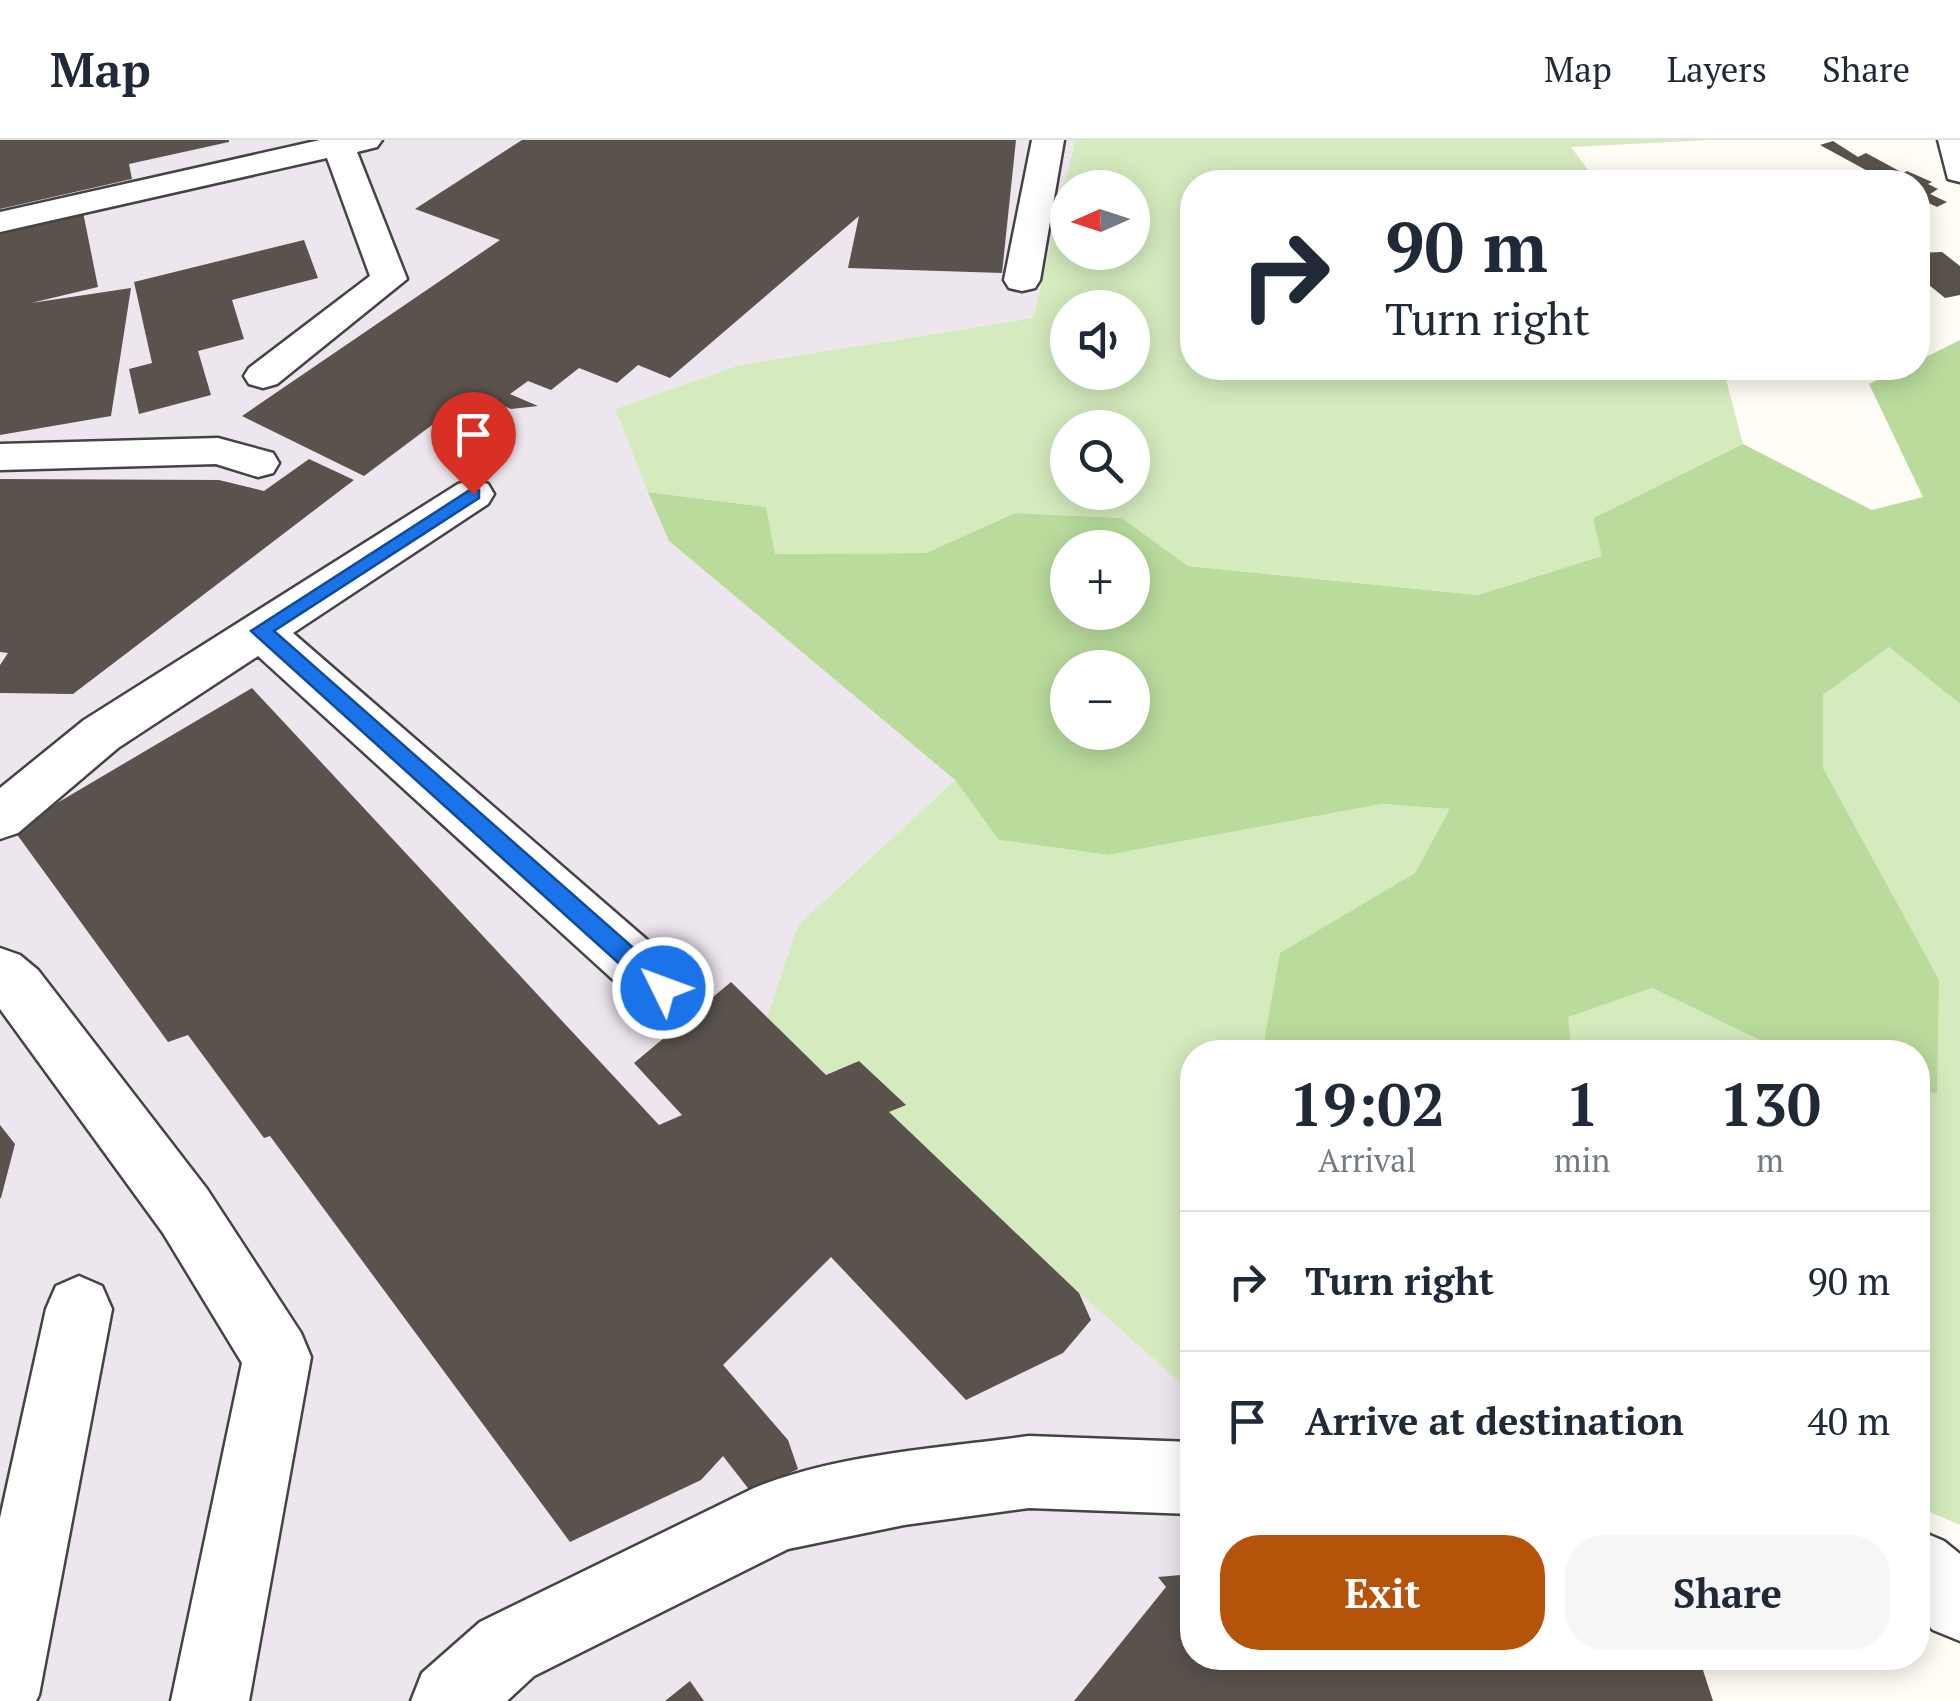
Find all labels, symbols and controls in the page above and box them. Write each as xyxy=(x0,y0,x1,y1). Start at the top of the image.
text: Map xyxy=(50,37,151,101)
text: Map xyxy=(1544,46,1612,92)
text: Layers xyxy=(1667,46,1767,92)
text: Share xyxy=(1822,46,1910,92)
north arrow xyxy=(1050,170,1150,270)
map controls xyxy=(1050,170,1150,750)
text: 90 m xyxy=(1385,199,1548,292)
icon: right xyxy=(1220,210,1350,340)
text: Turn right xyxy=(1385,288,1590,348)
button: sound xyxy=(1050,290,1150,390)
pin xyxy=(431,392,516,495)
icon: arrive xyxy=(446,407,501,462)
button: search xyxy=(1050,410,1150,510)
button: + xyxy=(1050,530,1150,630)
button: − xyxy=(1050,650,1150,750)
position arrow xyxy=(611,936,715,1040)
text: 19:02 xyxy=(1289,1064,1445,1143)
text: 1 xyxy=(1565,1064,1599,1143)
text: 130 xyxy=(1719,1064,1821,1143)
text: Arrival xyxy=(1318,1139,1416,1181)
text: min xyxy=(1554,1139,1610,1181)
text: m xyxy=(1756,1139,1784,1181)
icon: right xyxy=(1220,1254,1275,1309)
text: Turn right xyxy=(1305,1256,1494,1306)
text: 90 m xyxy=(1807,1256,1890,1306)
icon: arrive xyxy=(1220,1394,1275,1449)
text: Arrive at destination xyxy=(1305,1396,1684,1446)
text: 40 m xyxy=(1807,1396,1890,1446)
button: Exit xyxy=(1220,1535,1545,1650)
button: Share xyxy=(1565,1535,1890,1650)

